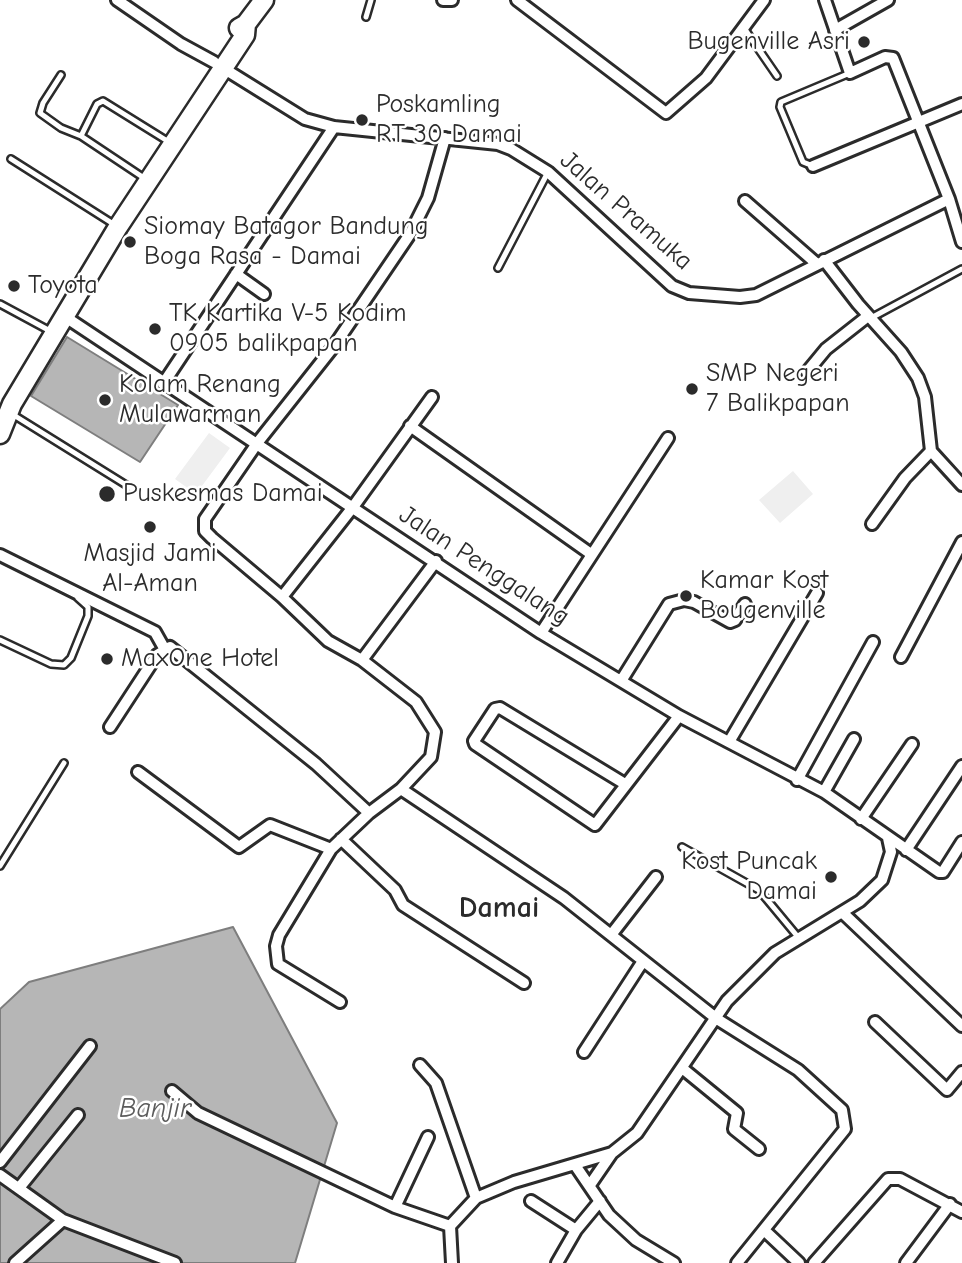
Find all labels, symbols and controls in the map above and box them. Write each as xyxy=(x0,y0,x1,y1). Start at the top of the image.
place label: Bugenville Asri xyxy=(687,26,850,58)
marker: Bugenville Asri xyxy=(856,34,872,50)
place label: Poskamling RT 30 Damai xyxy=(376,89,522,150)
marker: Poskamling RT 30 Damai xyxy=(354,112,370,128)
street label: Jalan Pramuka xyxy=(553,145,699,277)
place label: Siomay Batagor Bandung Boga Rasa - Damai xyxy=(144,211,429,272)
marker: Siomay Batagor Bandung Boga Rasa - Damai xyxy=(122,234,138,250)
place label: Toyota xyxy=(28,270,98,302)
marker: Toyota xyxy=(6,278,22,294)
place label: TK Kartika V-5 Kodim 0905 balikpapan xyxy=(169,298,406,360)
marker: TK Kartika V-5 Kodim 0905 balikpapan xyxy=(147,321,163,337)
place label: SMP Negeri 7 Balikpapan xyxy=(706,358,850,420)
place label: Kolam Renang Mulawarman xyxy=(119,369,281,430)
marker: SMP Negeri 7 Balikpapan xyxy=(684,381,700,397)
marker: Kolam Renang Mulawarman xyxy=(97,392,113,408)
place label: Puskesmas Damai xyxy=(123,478,323,510)
marker: Puskesmas Damai xyxy=(97,484,117,504)
street label: Jalan Penggalang xyxy=(393,499,575,633)
marker: Masjid Jami Al-Aman xyxy=(142,519,158,535)
place label: Masjid Jami Al-Aman xyxy=(83,538,217,600)
place label: Kamar Kost Bougenville xyxy=(700,565,828,626)
marker: Kamar Kost Bougenville xyxy=(678,588,694,604)
place label: MaxOne Hotel xyxy=(121,643,279,675)
marker: MaxOne Hotel xyxy=(99,651,115,667)
place label: Kost Puncak Damai xyxy=(681,846,817,908)
marker: Kost Puncak Damai xyxy=(823,869,839,885)
district label: Damai xyxy=(459,891,539,927)
water label: Banjir xyxy=(119,1092,191,1126)

